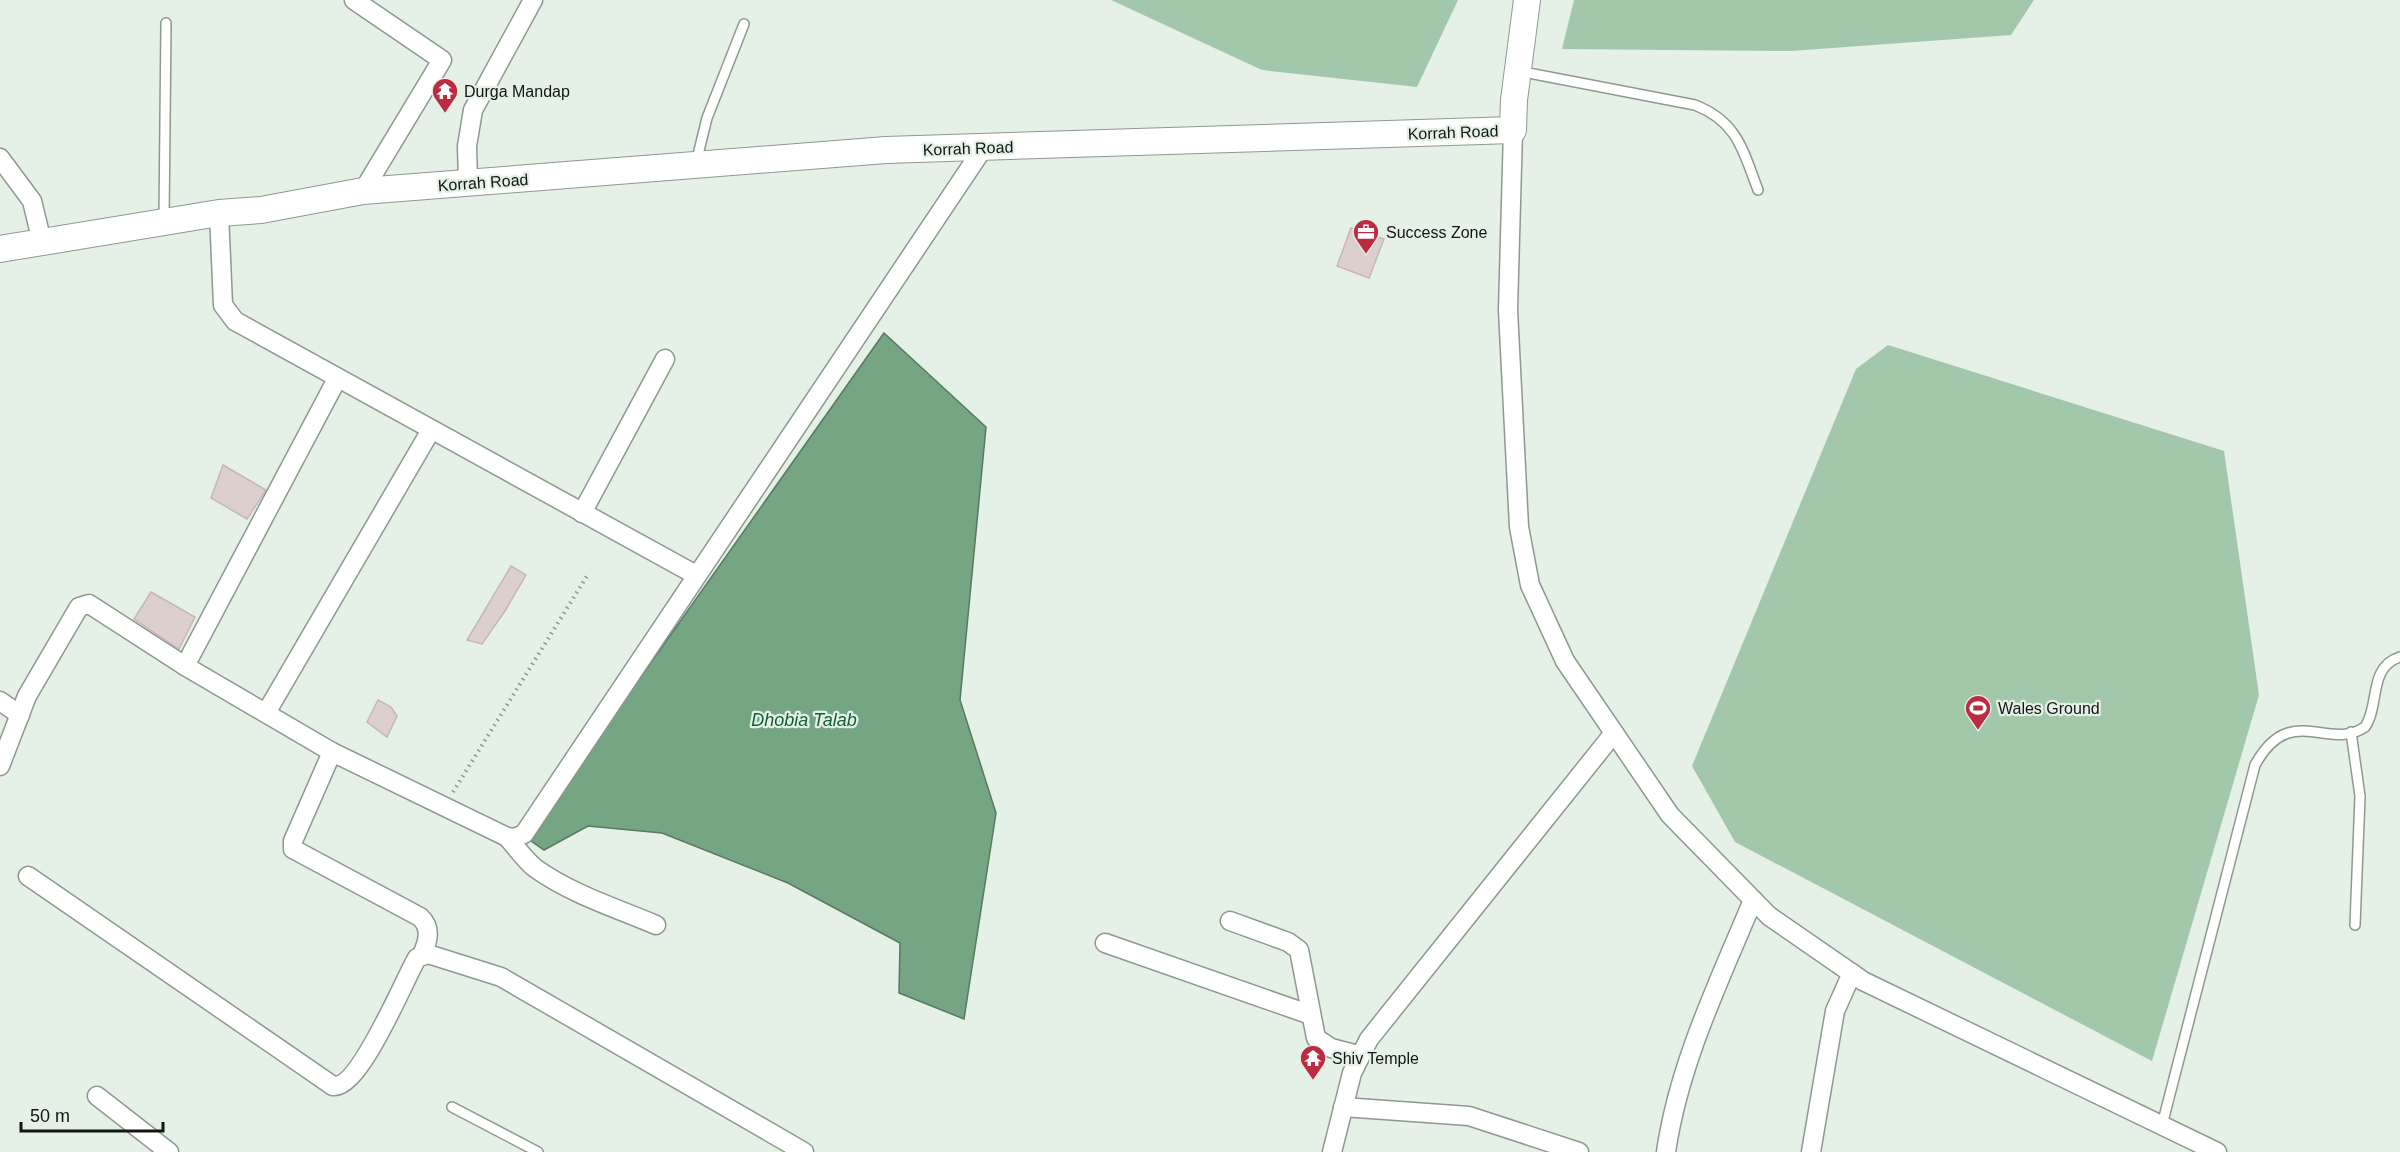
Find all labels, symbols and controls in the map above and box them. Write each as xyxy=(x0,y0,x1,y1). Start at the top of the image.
temple icon: Durga Mandap xyxy=(430,76,460,114)
place label: Durga Mandap xyxy=(464,83,570,100)
street label: Korrah Road xyxy=(1407,122,1499,143)
street label: Korrah Road xyxy=(922,138,1014,159)
street label: Korrah Road xyxy=(437,171,529,194)
office icon: Success Zone xyxy=(1351,217,1381,255)
place label: Success Zone xyxy=(1386,224,1487,241)
sports icon: Wales Ground xyxy=(1963,693,1993,731)
place label: Wales Ground xyxy=(1998,700,2100,717)
water label: Dhobia Talab xyxy=(751,710,857,730)
temple icon: Shiv Temple xyxy=(1298,1043,1328,1081)
place label: Shiv Temple xyxy=(1332,1050,1419,1067)
scale bar xyxy=(21,1095,164,1133)
text: 50 m xyxy=(30,1106,70,1126)

